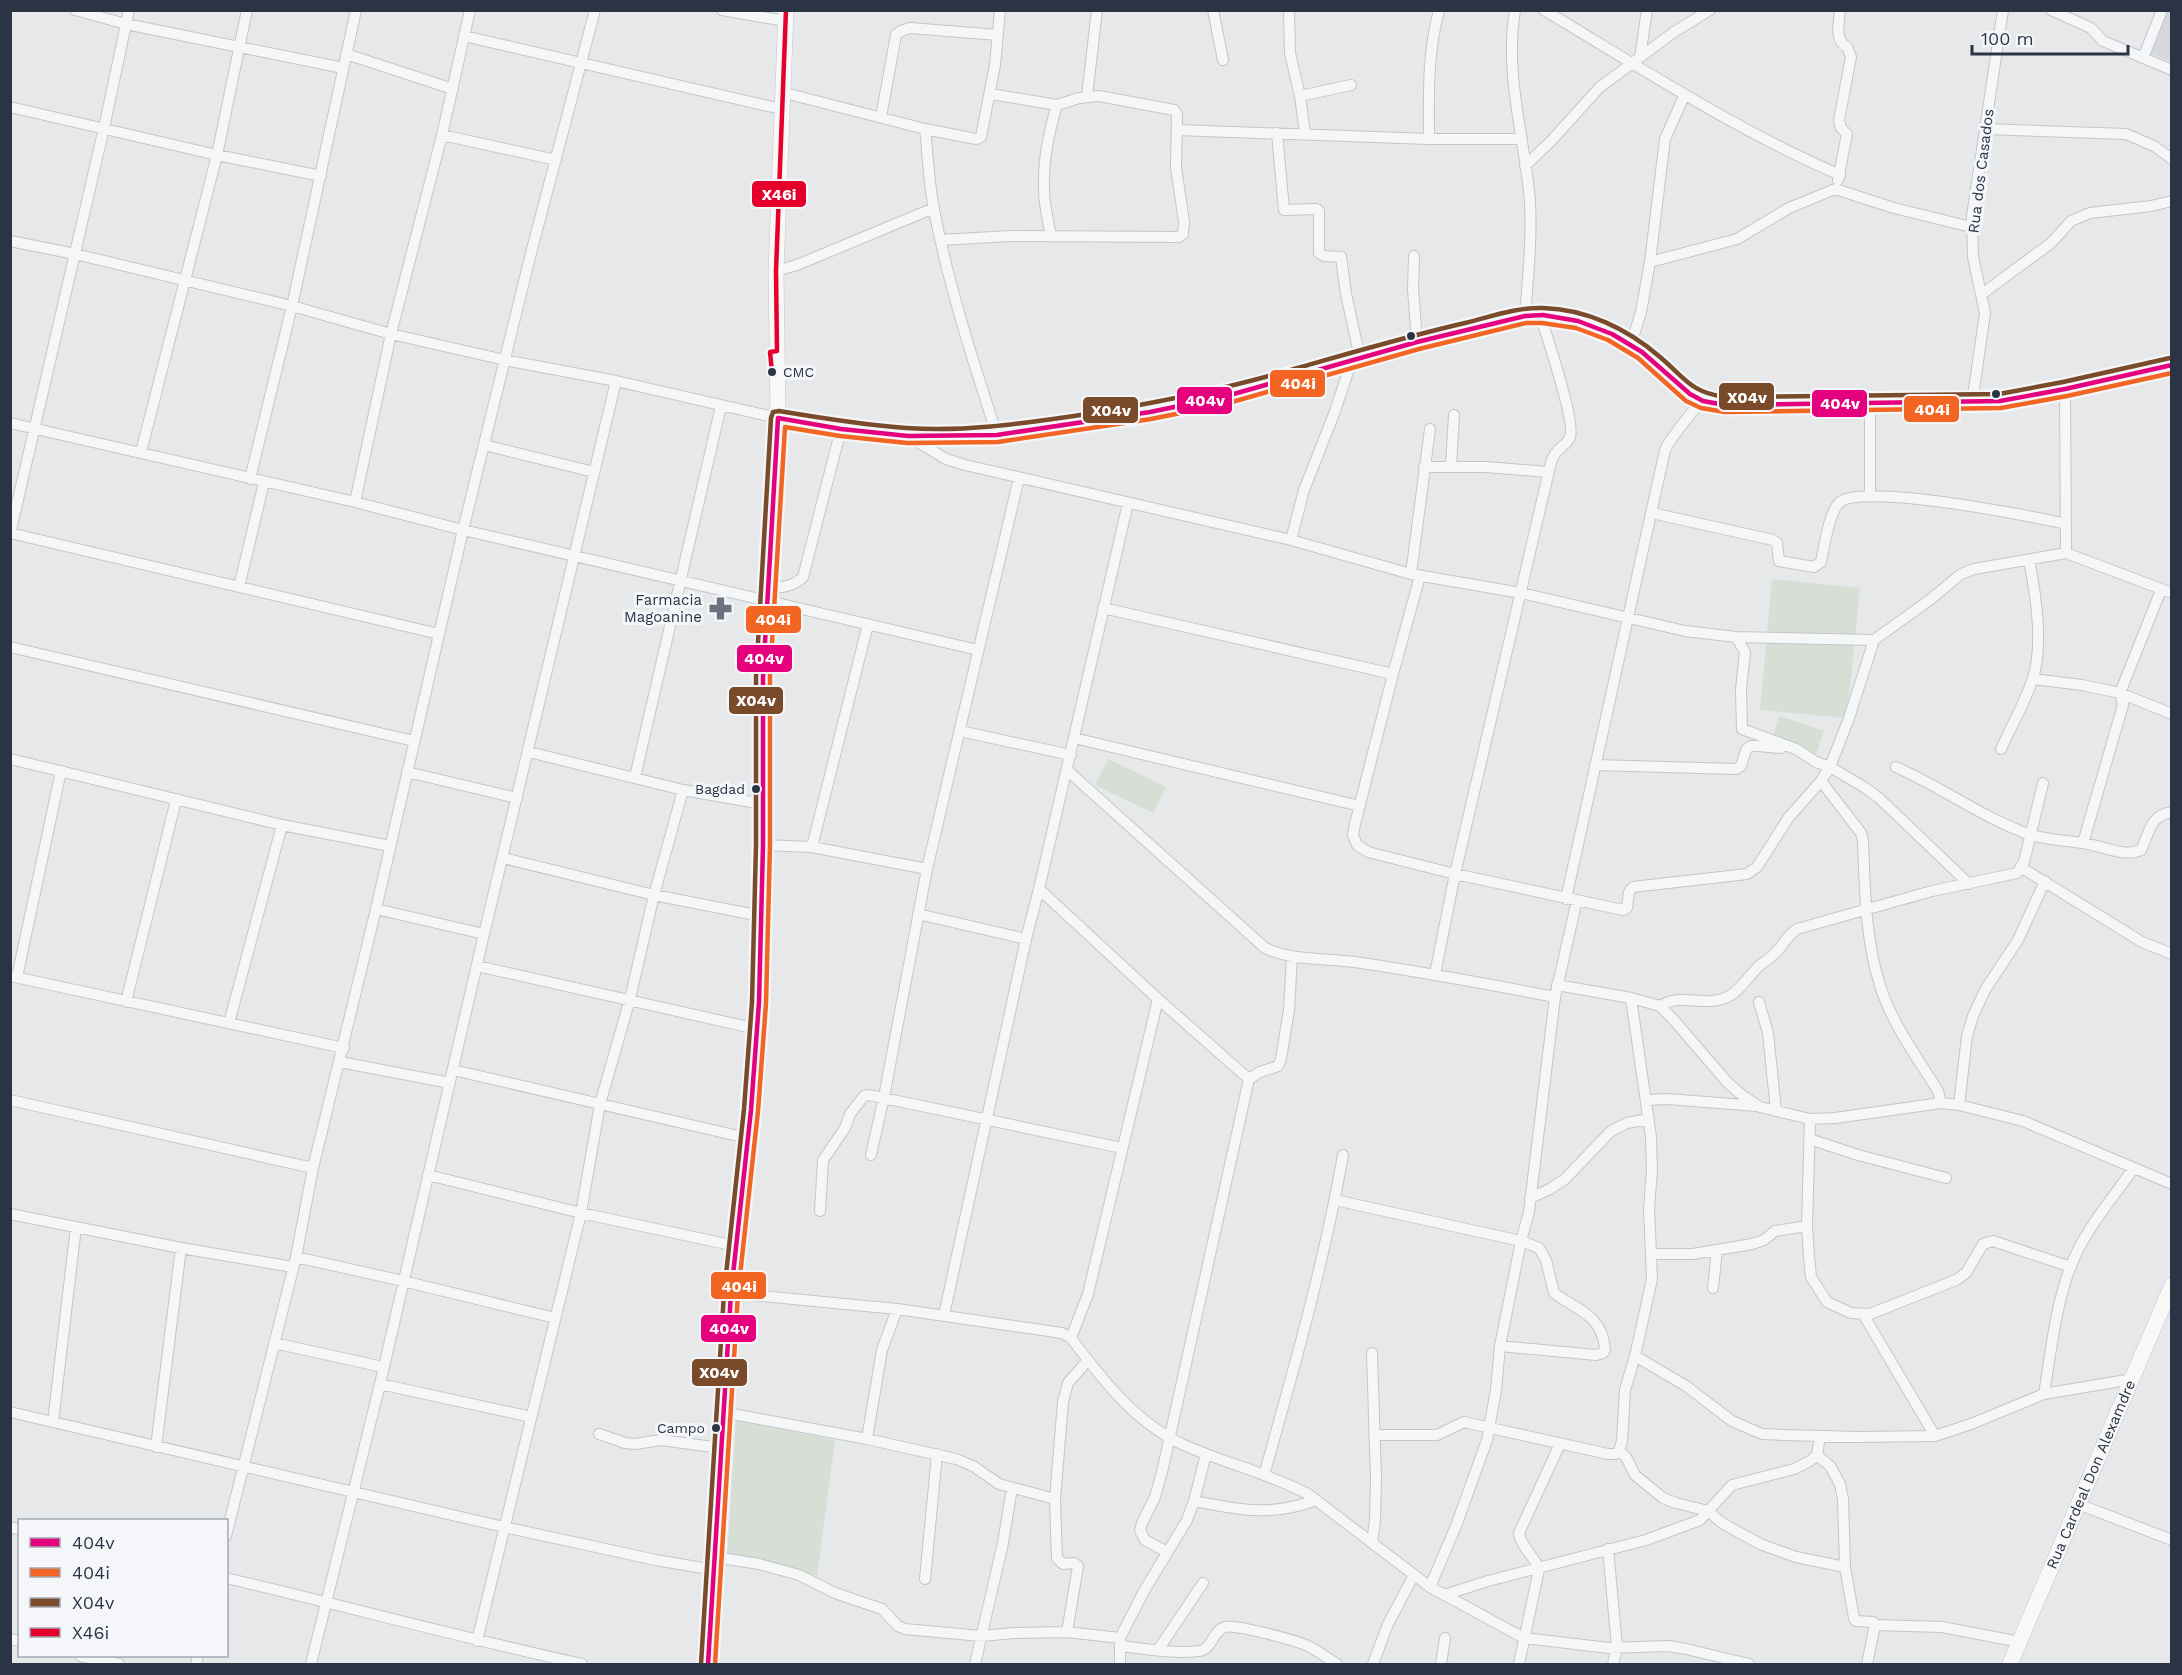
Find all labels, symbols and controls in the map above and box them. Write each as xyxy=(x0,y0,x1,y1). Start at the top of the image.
scale bar xyxy=(1972,18,2128,56)
text: 100 m xyxy=(1981,28,2034,49)
street label: Rua dos Casados xyxy=(1964,108,1998,234)
line badge: X46i xyxy=(751,180,807,208)
text: X46i xyxy=(762,185,796,204)
unlabelled marker xyxy=(1405,330,1417,342)
place label: CMC xyxy=(783,364,814,380)
marker: CMC xyxy=(766,366,778,378)
line badge: 404i xyxy=(1269,369,1326,398)
text: 404i xyxy=(1280,374,1316,393)
line badge: X04v xyxy=(1718,382,1775,411)
line badge: 404v xyxy=(1176,386,1233,415)
text: X04v xyxy=(1727,388,1767,407)
unlabelled marker xyxy=(1990,388,2002,400)
line badge: 404v xyxy=(1811,389,1868,418)
text: 404v xyxy=(1185,391,1225,410)
text: 404v xyxy=(1820,394,1860,413)
line badge: 404i xyxy=(1903,395,1960,423)
line badge: X04v xyxy=(1082,396,1139,424)
text: 404i xyxy=(1914,400,1950,419)
text: X04v xyxy=(1091,401,1131,420)
place label: Farmacia Magoanine xyxy=(624,591,702,626)
pharmacy icon: Farmacia Magoanine xyxy=(707,596,733,622)
line badge: 404i xyxy=(745,605,802,634)
text: 404i xyxy=(755,610,791,629)
line badge: 404v xyxy=(736,644,793,673)
text: 404v xyxy=(744,649,784,668)
line badge: X04v xyxy=(728,686,784,715)
text: X04v xyxy=(736,691,776,710)
place label: Bagdad xyxy=(695,781,745,797)
marker: Bagdad xyxy=(750,783,762,795)
line badge: 404i xyxy=(710,1271,767,1300)
text: 404i xyxy=(721,1277,757,1296)
line badge: 404v xyxy=(700,1314,757,1343)
text: 404v xyxy=(709,1319,749,1338)
line badge: X04v xyxy=(691,1358,748,1387)
text: X04v xyxy=(699,1363,739,1382)
street label: Rua Cardeal Don Alexamdre xyxy=(2043,1377,2139,1572)
place label: Campo xyxy=(657,1420,705,1436)
marker: Campo xyxy=(710,1422,722,1434)
legend xyxy=(18,1519,228,1657)
text: 404v xyxy=(72,1532,115,1553)
text: 404i xyxy=(72,1562,110,1583)
text: X04v xyxy=(72,1592,115,1613)
text: X46i xyxy=(72,1622,109,1643)

